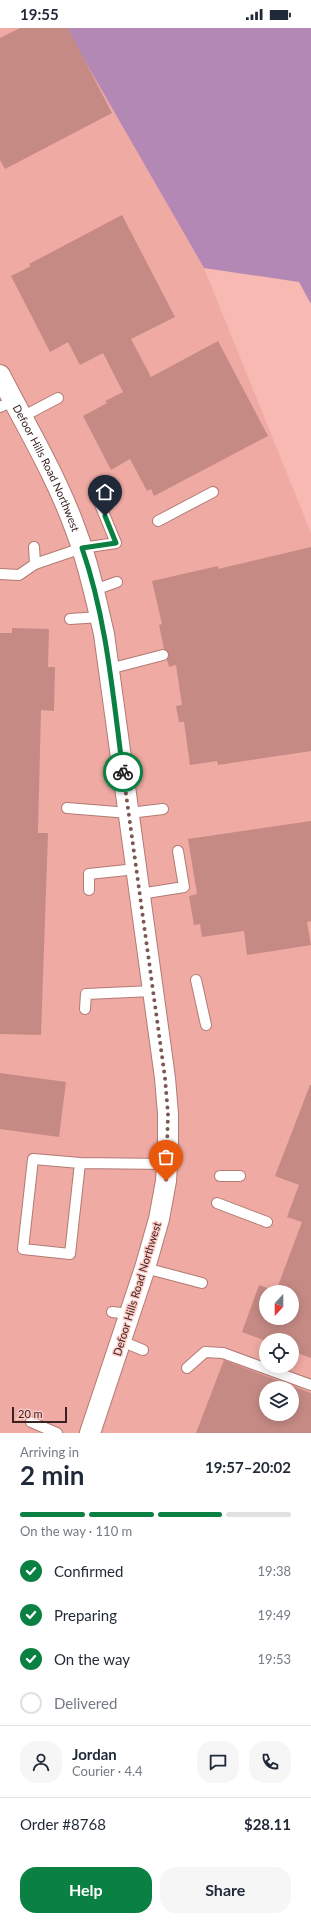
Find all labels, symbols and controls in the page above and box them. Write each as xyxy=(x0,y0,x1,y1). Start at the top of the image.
text: 19:55 xyxy=(20,5,59,23)
street label: Defoor Hills Road Northwest xyxy=(11,402,83,533)
pin xyxy=(88,475,122,516)
icon: home xyxy=(94,481,116,503)
courier xyxy=(103,752,143,792)
icon: bike xyxy=(112,761,134,783)
pin xyxy=(149,1140,183,1181)
icon: bag xyxy=(155,1146,177,1168)
street label: Defoor Hills Road Northwest xyxy=(110,1220,163,1357)
north arrow xyxy=(259,1285,299,1325)
map controls xyxy=(259,1285,299,1421)
button: locate xyxy=(259,1333,299,1373)
button: layers xyxy=(259,1381,299,1421)
scale bar xyxy=(12,1405,67,1424)
text: 20 m xyxy=(18,1407,43,1420)
text: Arriving in xyxy=(20,1444,79,1460)
text: 19:57–20:02 xyxy=(205,1458,291,1476)
text: 2 min xyxy=(20,1459,84,1491)
text: On the way · 110 m xyxy=(20,1523,132,1539)
icon: check xyxy=(20,1560,42,1582)
text: Confirmed xyxy=(54,1562,123,1580)
text: 19:38 xyxy=(258,1563,291,1579)
icon: check xyxy=(20,1604,42,1626)
text: Preparing xyxy=(54,1606,117,1624)
text: 19:49 xyxy=(258,1607,291,1623)
icon: check xyxy=(20,1648,42,1670)
text: On the way xyxy=(54,1650,130,1668)
text: 19:53 xyxy=(258,1651,291,1667)
text: Delivered xyxy=(54,1694,117,1712)
button: person xyxy=(20,1741,62,1783)
button: chat xyxy=(197,1741,239,1783)
button: phone xyxy=(249,1741,291,1783)
text: Jordan xyxy=(72,1745,117,1763)
text: Courier · 4.4 xyxy=(72,1763,143,1779)
text: Order #8768 xyxy=(20,1815,106,1833)
text: $28.11 xyxy=(244,1815,291,1833)
button: Help xyxy=(20,1867,152,1913)
button: Share xyxy=(160,1867,291,1913)

